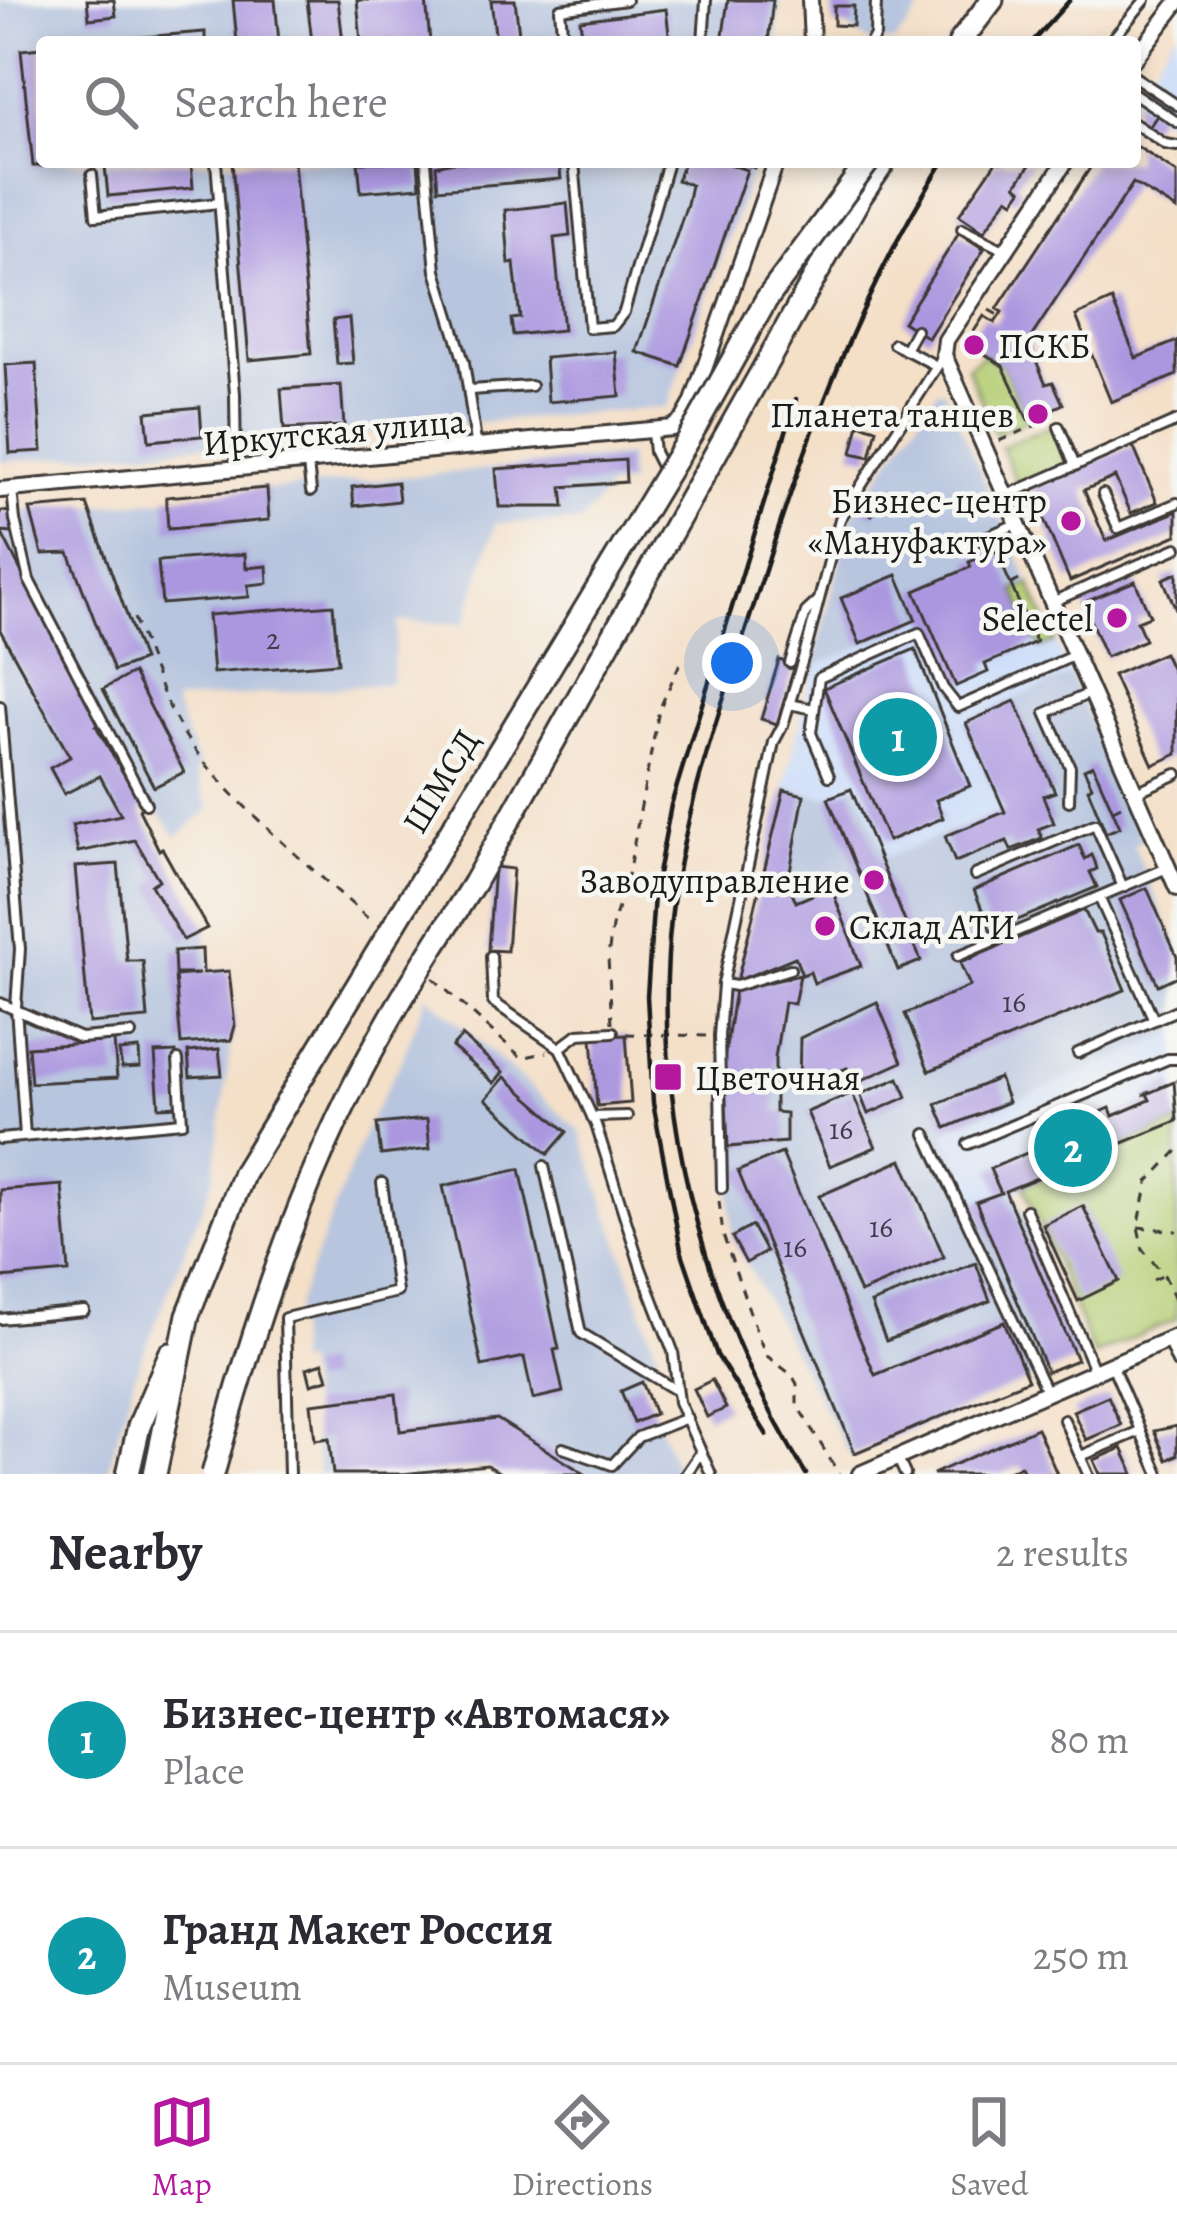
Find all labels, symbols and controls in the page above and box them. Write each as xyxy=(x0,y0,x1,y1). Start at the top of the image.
search box xyxy=(36,36,1141,168)
icon: search xyxy=(78,69,144,135)
text: Search here xyxy=(174,71,388,133)
place label: ПСКБ xyxy=(998,321,1091,370)
marker: ПСКБ xyxy=(961,332,987,358)
place label: Планета танцев xyxy=(770,390,1014,439)
street label: Иркутская улица xyxy=(201,396,468,467)
marker: Планета танцев xyxy=(1025,401,1051,427)
place label: Бизнес-центр «Мануфактура» xyxy=(808,476,1047,566)
marker: Бизнес-центр «Мануфактура» xyxy=(1058,508,1084,534)
place label: Selectel xyxy=(982,594,1093,643)
marker: Selectel xyxy=(1104,605,1130,631)
house number: 2 xyxy=(266,619,280,659)
your location xyxy=(702,633,762,693)
pin: 1 xyxy=(859,692,937,782)
street label: ШМСД xyxy=(390,720,491,843)
place label: Заводуправление xyxy=(579,856,850,905)
marker: Заводуправление xyxy=(861,867,887,893)
place label: Склад АТИ xyxy=(849,902,1016,951)
marker: Склад АТИ xyxy=(812,913,838,939)
house number: 16 xyxy=(1002,982,1026,1022)
place label: Цветочная xyxy=(695,1053,861,1102)
marker: Цветочная xyxy=(652,1061,684,1093)
pin: 2 xyxy=(1034,1103,1112,1193)
house number: 16 xyxy=(829,1109,853,1149)
house number: 16 xyxy=(869,1207,893,1247)
house number: 16 xyxy=(783,1227,807,1267)
text: Nearby xyxy=(48,1517,202,1587)
text: 2 results xyxy=(996,1526,1129,1579)
text: Бизнес-центр «Автомася» xyxy=(162,1682,670,1744)
text: 1 xyxy=(80,1713,94,1766)
text: 80 m xyxy=(1049,1713,1129,1766)
text: Place xyxy=(162,1744,245,1797)
text: Гранд Макет Россия xyxy=(162,1898,553,1960)
text: 2 xyxy=(78,1929,96,1982)
text: 250 m xyxy=(1033,1929,1129,1982)
text: Museum xyxy=(162,1960,302,2013)
tab: Map xyxy=(149,2089,215,2206)
tab: Directions xyxy=(512,2089,653,2206)
tab: Saved xyxy=(950,2089,1028,2206)

